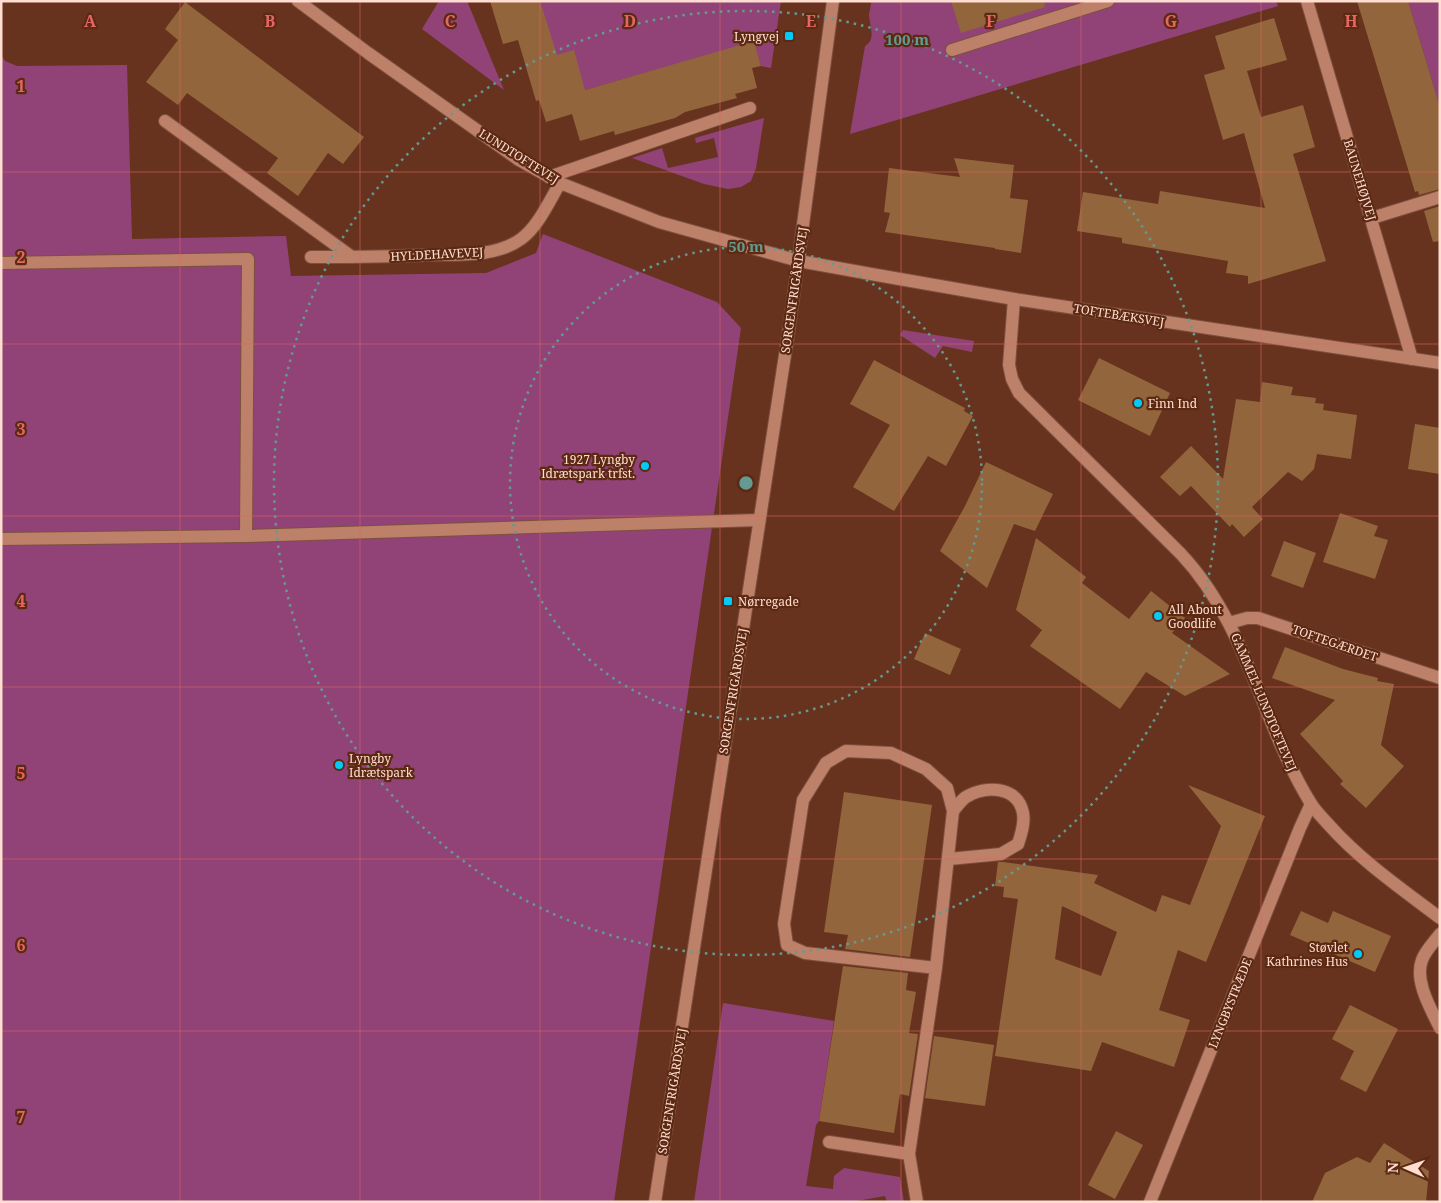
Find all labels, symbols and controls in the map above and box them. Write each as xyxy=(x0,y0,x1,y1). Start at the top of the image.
text: A xyxy=(84,10,97,32)
text: B xyxy=(265,10,276,32)
text: C xyxy=(445,10,456,32)
text: D xyxy=(624,10,636,32)
text: E xyxy=(806,10,816,32)
text: F xyxy=(986,10,996,32)
text: G xyxy=(1165,10,1177,32)
text: H xyxy=(1344,10,1358,32)
place label: Lyngvej xyxy=(734,28,779,45)
text: 100 m xyxy=(885,29,929,49)
marker: Lyngvej xyxy=(783,30,795,42)
text: 1 xyxy=(16,75,26,97)
street label: LUNDTOFTEVEJ xyxy=(476,125,562,187)
street label: BAUNEHØJVEJ xyxy=(1340,138,1380,222)
street label: SORGENFRIGÅRDSVEJ xyxy=(777,226,811,354)
text: 50 m xyxy=(728,236,764,256)
street label: HYLDEHAVEVEJ xyxy=(390,243,484,265)
text: 2 xyxy=(16,246,26,268)
street label: TOFTEBÆKSVEJ xyxy=(1073,299,1165,331)
place label: Finn Ind xyxy=(1148,395,1198,412)
marker: Finn Ind xyxy=(1132,397,1144,409)
text: 3 xyxy=(16,418,26,440)
place label: 1927 Lyngby Idrætspark trfst. xyxy=(541,451,635,482)
marker: 1927 Lyngby Idrætspark trfst. xyxy=(639,460,651,472)
centre of rings xyxy=(737,474,755,492)
text: 4 xyxy=(16,590,26,612)
place label: Nørregade xyxy=(738,593,799,610)
marker: Nørregade xyxy=(722,595,734,607)
place label: All About Goodlife xyxy=(1168,601,1222,632)
marker: All About Goodlife xyxy=(1152,610,1164,622)
street label: TOFTEGÆRDET xyxy=(1290,620,1380,666)
street label: SORGENFRIGÅRDSVEJ xyxy=(715,627,751,755)
street label: GAMMEL LUNDTOFTEVEJ xyxy=(1227,630,1301,774)
place label: Lyngby Idrætspark xyxy=(349,750,414,781)
marker: Lyngby Idrætspark xyxy=(333,759,345,771)
text: 5 xyxy=(16,762,26,784)
text: 6 xyxy=(16,934,26,956)
place label: Støvlet Kathrines Hus xyxy=(1266,939,1348,970)
marker: Støvlet Kathrines Hus xyxy=(1352,948,1364,960)
street label: LYNGBYSTRÆDE xyxy=(1204,955,1256,1051)
street label: SORGENFRIGÅRDSVEJ xyxy=(654,1027,690,1155)
text: 7 xyxy=(16,1106,26,1128)
north arrow xyxy=(1381,1143,1431,1193)
text: N xyxy=(1383,1162,1402,1173)

